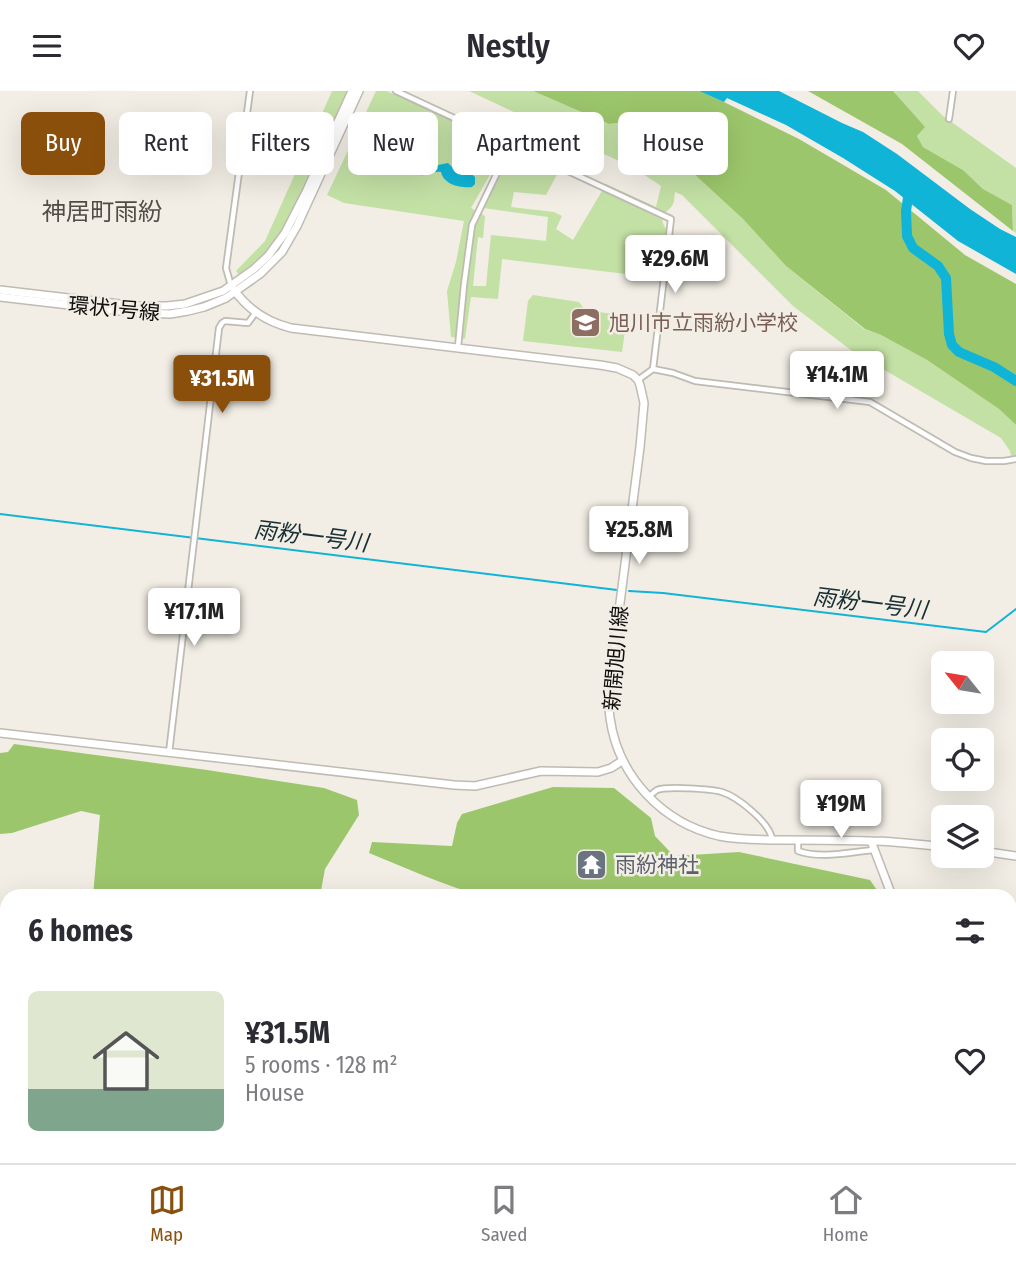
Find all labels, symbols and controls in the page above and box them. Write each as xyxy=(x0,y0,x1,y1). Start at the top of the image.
icon: menu xyxy=(28,27,66,65)
text: Nestly xyxy=(466,27,550,65)
icon: heart xyxy=(950,27,988,65)
chip: Buy xyxy=(21,112,105,175)
chip: Rent xyxy=(119,112,212,175)
chip: Filters xyxy=(226,112,334,175)
chip: New xyxy=(348,112,438,175)
chip: Apartment xyxy=(452,112,604,175)
chip: House xyxy=(618,112,728,175)
district label: 神居町雨紛 xyxy=(42,198,162,226)
pin: ¥29.6M xyxy=(618,235,732,295)
text: ¥29.6M xyxy=(641,244,709,272)
street label: 環状1号線 xyxy=(67,292,161,326)
school or university icon: 旭川市立雨紛小学校 xyxy=(569,306,603,340)
place label: 旭川市立雨紛小学校 xyxy=(609,310,798,336)
pin: ¥14.1M xyxy=(780,351,894,411)
pin: ¥31.5M xyxy=(165,355,279,415)
text: ¥14.1M xyxy=(806,360,868,388)
text: ¥31.5M xyxy=(189,364,255,392)
pin: ¥25.8M xyxy=(582,507,696,566)
water label: 雨粉一号川 xyxy=(252,515,373,557)
text: ¥25.8M xyxy=(605,515,673,543)
water label: 雨粉一号川 xyxy=(811,582,932,624)
pin: ¥17.1M xyxy=(137,589,251,648)
text: ¥17.1M xyxy=(164,597,224,625)
street label: 新開旭川線 xyxy=(598,605,634,711)
north arrow xyxy=(931,651,994,714)
map controls xyxy=(931,651,994,868)
button: locate xyxy=(931,728,994,791)
pin: ¥19M xyxy=(800,781,882,840)
text: ¥19M xyxy=(816,789,866,817)
button: layers xyxy=(931,805,994,868)
temple icon: 雨紛神社 xyxy=(575,848,609,882)
place label: 雨紛神社 xyxy=(615,852,699,878)
icon: filters xyxy=(951,912,989,950)
text: 6 homes xyxy=(28,913,133,949)
text: ¥31.5M xyxy=(245,1015,330,1051)
icon: home xyxy=(84,1019,168,1103)
icon: heart xyxy=(951,1042,989,1080)
text: 5 rooms · 128 m² xyxy=(245,1051,398,1079)
text: House xyxy=(245,1079,304,1107)
tab: Map xyxy=(148,1181,186,1246)
tab: Saved xyxy=(481,1181,527,1246)
tab: Home xyxy=(823,1181,868,1246)

